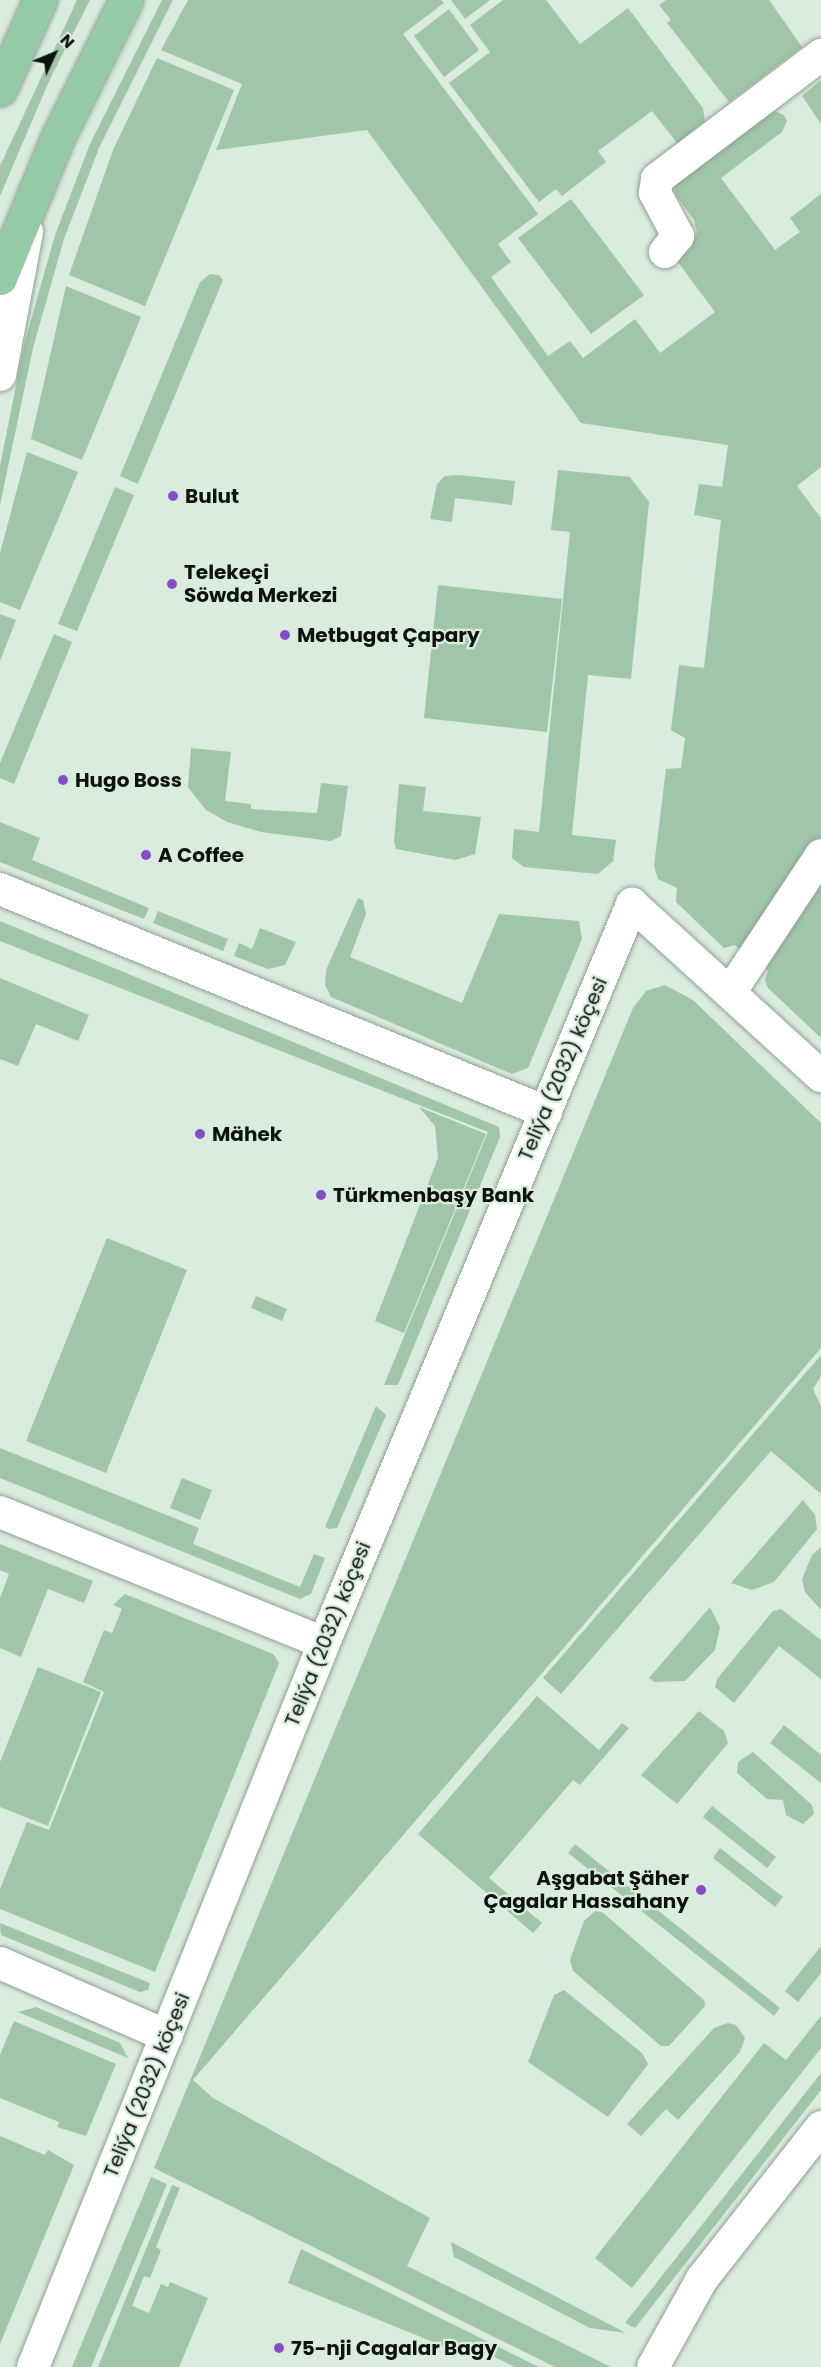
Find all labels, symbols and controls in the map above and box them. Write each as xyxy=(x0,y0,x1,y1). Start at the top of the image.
north arrow xyxy=(24,24,84,84)
text: N xyxy=(55,29,80,53)
place label: Bulut xyxy=(185,484,239,508)
marker: Bulut xyxy=(166,489,180,503)
place label: Telekeçi Söwda Merkezi xyxy=(184,560,337,607)
marker: Telekeçi Söwda Merkezi xyxy=(165,577,179,591)
place label: Metbugat Çapary xyxy=(297,623,480,647)
marker: Metbugat Çapary xyxy=(278,628,292,642)
place label: Hugo Boss xyxy=(75,768,182,792)
marker: Hugo Boss xyxy=(56,773,70,787)
place label: A Coffee xyxy=(158,843,244,867)
marker: A Coffee xyxy=(139,848,153,862)
street label: Teliýa (2032) köçesi xyxy=(513,974,613,1164)
place label: Mähek xyxy=(212,1122,282,1146)
marker: Mähek xyxy=(193,1127,207,1141)
place label: Türkmenbaşy Bank xyxy=(333,1183,534,1207)
marker: Türkmenbaşy Bank xyxy=(314,1188,328,1202)
street label: Teliýa (2032) köçesi xyxy=(280,1538,376,1730)
place label: Aşgabat Şäher Çagalar Hassahany xyxy=(483,1866,689,1913)
marker: Aşgabat Şäher Çagalar Hassahany xyxy=(694,1883,708,1897)
street label: Teliýa (2032) köçesi xyxy=(99,1989,195,2181)
place label: 75-nji Cagalar Bagy xyxy=(291,2336,497,2360)
marker: 75-nji Cagalar Bagy xyxy=(272,2341,286,2355)

